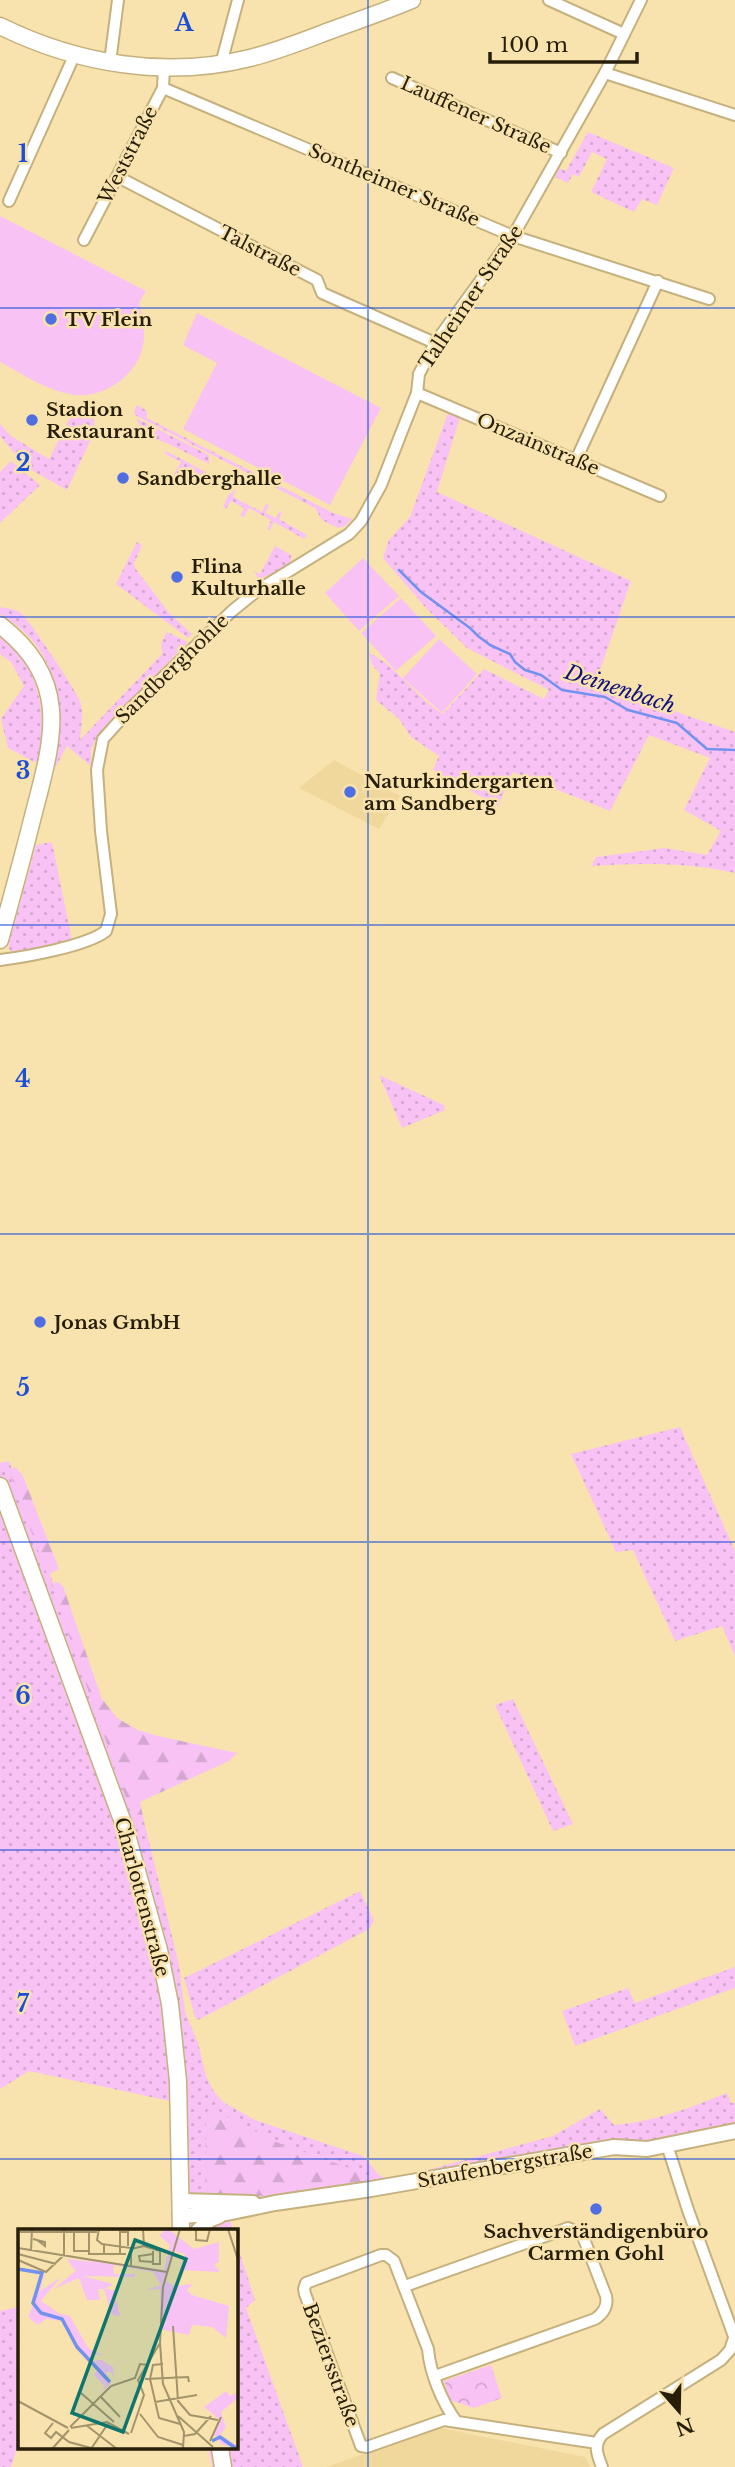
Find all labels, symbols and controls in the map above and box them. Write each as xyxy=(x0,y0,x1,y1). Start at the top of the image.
text: A xyxy=(174,9,195,37)
scale bar xyxy=(490,21,637,65)
text: 100 m xyxy=(500,32,568,58)
street label: Lauffener Straße xyxy=(397,71,555,159)
street label: Weststraße xyxy=(93,102,162,209)
street label: Sontheimer Straße xyxy=(305,139,483,231)
text: 1 xyxy=(18,140,28,168)
street label: Talstraße xyxy=(215,220,305,282)
street label: Talheimer Straße xyxy=(414,221,528,373)
place label: TV Flein xyxy=(65,308,152,331)
marker: TV Flein xyxy=(43,311,59,327)
place label: Stadion Restaurant xyxy=(46,398,155,443)
street label: Onzainstraße xyxy=(473,408,603,480)
marker: Stadion Restaurant xyxy=(24,412,40,428)
text: 2 xyxy=(16,449,30,477)
place label: Sandberghalle xyxy=(137,467,282,490)
marker: Sandberghalle xyxy=(115,470,131,486)
place label: Flina Kulturhalle xyxy=(191,555,306,600)
marker: Flina Kulturhalle xyxy=(169,569,185,585)
street label: Sandberghohle xyxy=(111,609,233,729)
water label: Deinenbach xyxy=(561,659,679,719)
text: 3 xyxy=(16,757,30,785)
place label: Naturkindergarten am Sandberg xyxy=(364,770,554,815)
marker: Naturkindergarten am Sandberg xyxy=(342,784,358,800)
text: 4 xyxy=(15,1065,31,1093)
place label: Jonas GmbH xyxy=(50,1311,181,1334)
marker: Jonas GmbH xyxy=(32,1314,48,1330)
text: 5 xyxy=(16,1374,30,1402)
text: 6 xyxy=(15,1682,31,1710)
street label: Charlottenstraße xyxy=(110,1815,174,1979)
text: 7 xyxy=(17,1990,30,2018)
street label: Staufenbergstraße xyxy=(416,2139,594,2193)
marker: Sachverständigenbüro Carmen Gohl xyxy=(588,2201,604,2217)
place label: Sachverständigenbüro Carmen Gohl xyxy=(484,2220,708,2265)
inset map xyxy=(18,2229,238,2450)
street label: Beziersstraße xyxy=(298,2300,364,2430)
north arrow xyxy=(644,2376,714,2446)
text: N xyxy=(672,2413,697,2440)

